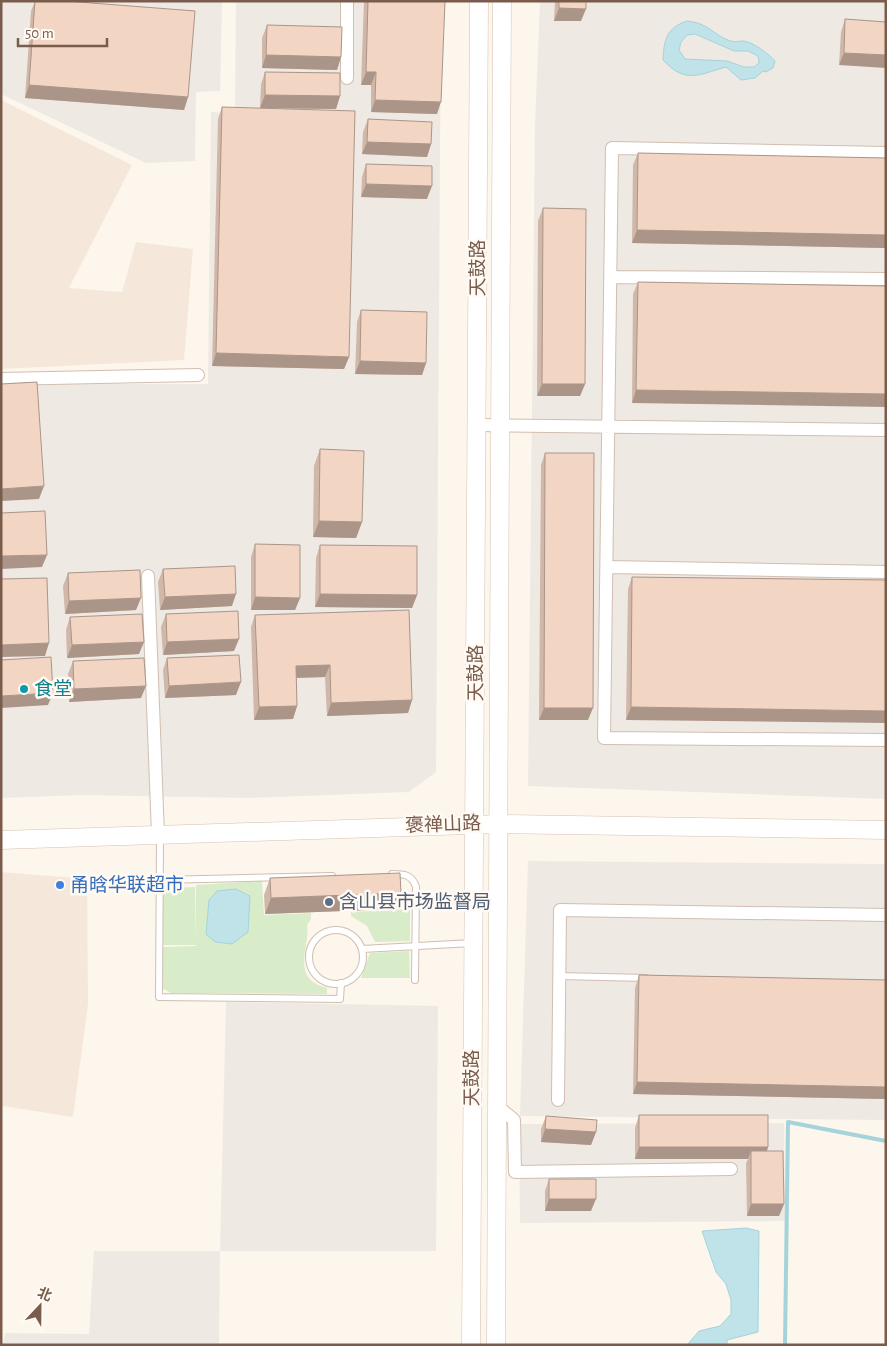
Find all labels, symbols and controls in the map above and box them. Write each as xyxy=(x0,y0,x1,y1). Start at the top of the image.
scale bar xyxy=(18,15,106,47)
text: 50 m xyxy=(25,26,54,41)
street label: 天鼓路 xyxy=(468,239,488,297)
street label: 天鼓路 xyxy=(466,644,486,702)
place label: 食堂 xyxy=(34,678,72,699)
marker: 食堂 xyxy=(18,683,30,695)
street label: 褒禅山路 xyxy=(405,812,481,836)
place label: 甬晗华联超市 xyxy=(70,874,184,895)
marker: 甬晗华联超市 xyxy=(54,879,66,891)
place label: 含山县市场监督局 xyxy=(339,891,491,912)
marker: 含山县市场监督局 xyxy=(323,896,335,908)
street label: 天鼓路 xyxy=(462,1049,482,1107)
north arrow xyxy=(15,1281,65,1331)
text: 北 xyxy=(35,1285,54,1304)

